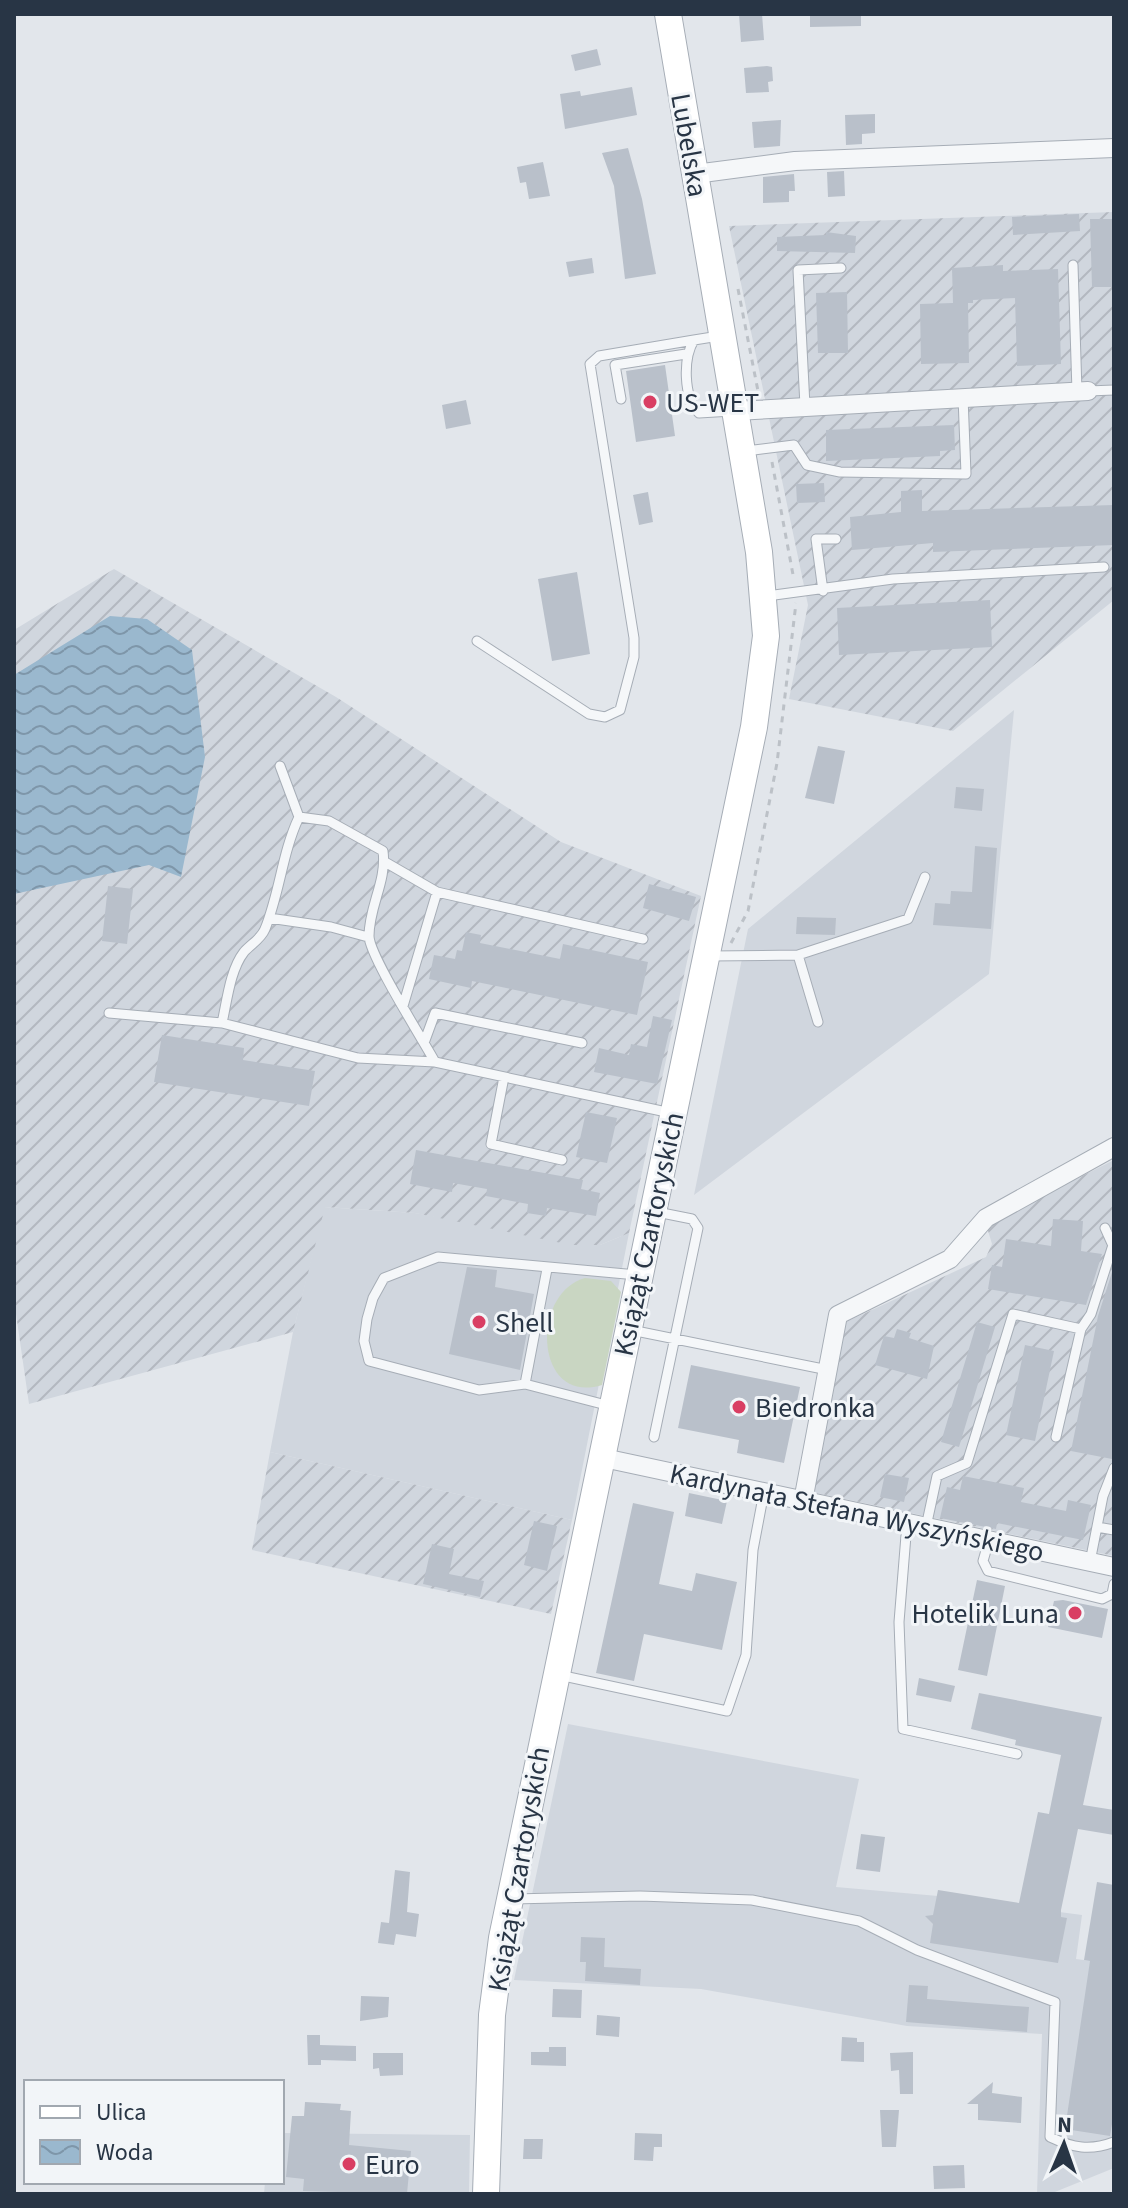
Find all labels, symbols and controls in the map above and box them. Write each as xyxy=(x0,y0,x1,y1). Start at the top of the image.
street label: Lubelska xyxy=(660,90,718,200)
place label: US-WET xyxy=(666,383,759,423)
marker: US-WET xyxy=(641,393,659,411)
street label: Książąt Czartoryskich xyxy=(604,1109,694,1360)
place label: Shell xyxy=(495,1303,553,1343)
marker: Shell xyxy=(470,1313,488,1331)
place label: Biedronka xyxy=(755,1388,875,1428)
marker: Biedronka xyxy=(730,1398,748,1416)
street label: Kardynała Stefana Wyszyńskiego xyxy=(666,1454,1048,1572)
place label: Hotelik Luna xyxy=(912,1594,1059,1634)
marker: Hotelik Luna xyxy=(1066,1604,1084,1622)
street label: Książąt Czartoryskich xyxy=(478,1743,560,1995)
legend xyxy=(24,2080,284,2184)
text: Ulica xyxy=(96,2095,146,2130)
north arrow xyxy=(1024,2104,1104,2184)
text: N xyxy=(1057,2109,1073,2141)
text: Woda xyxy=(96,2135,153,2170)
place label: Euro xyxy=(365,2145,420,2185)
marker: Euro xyxy=(340,2155,358,2173)

